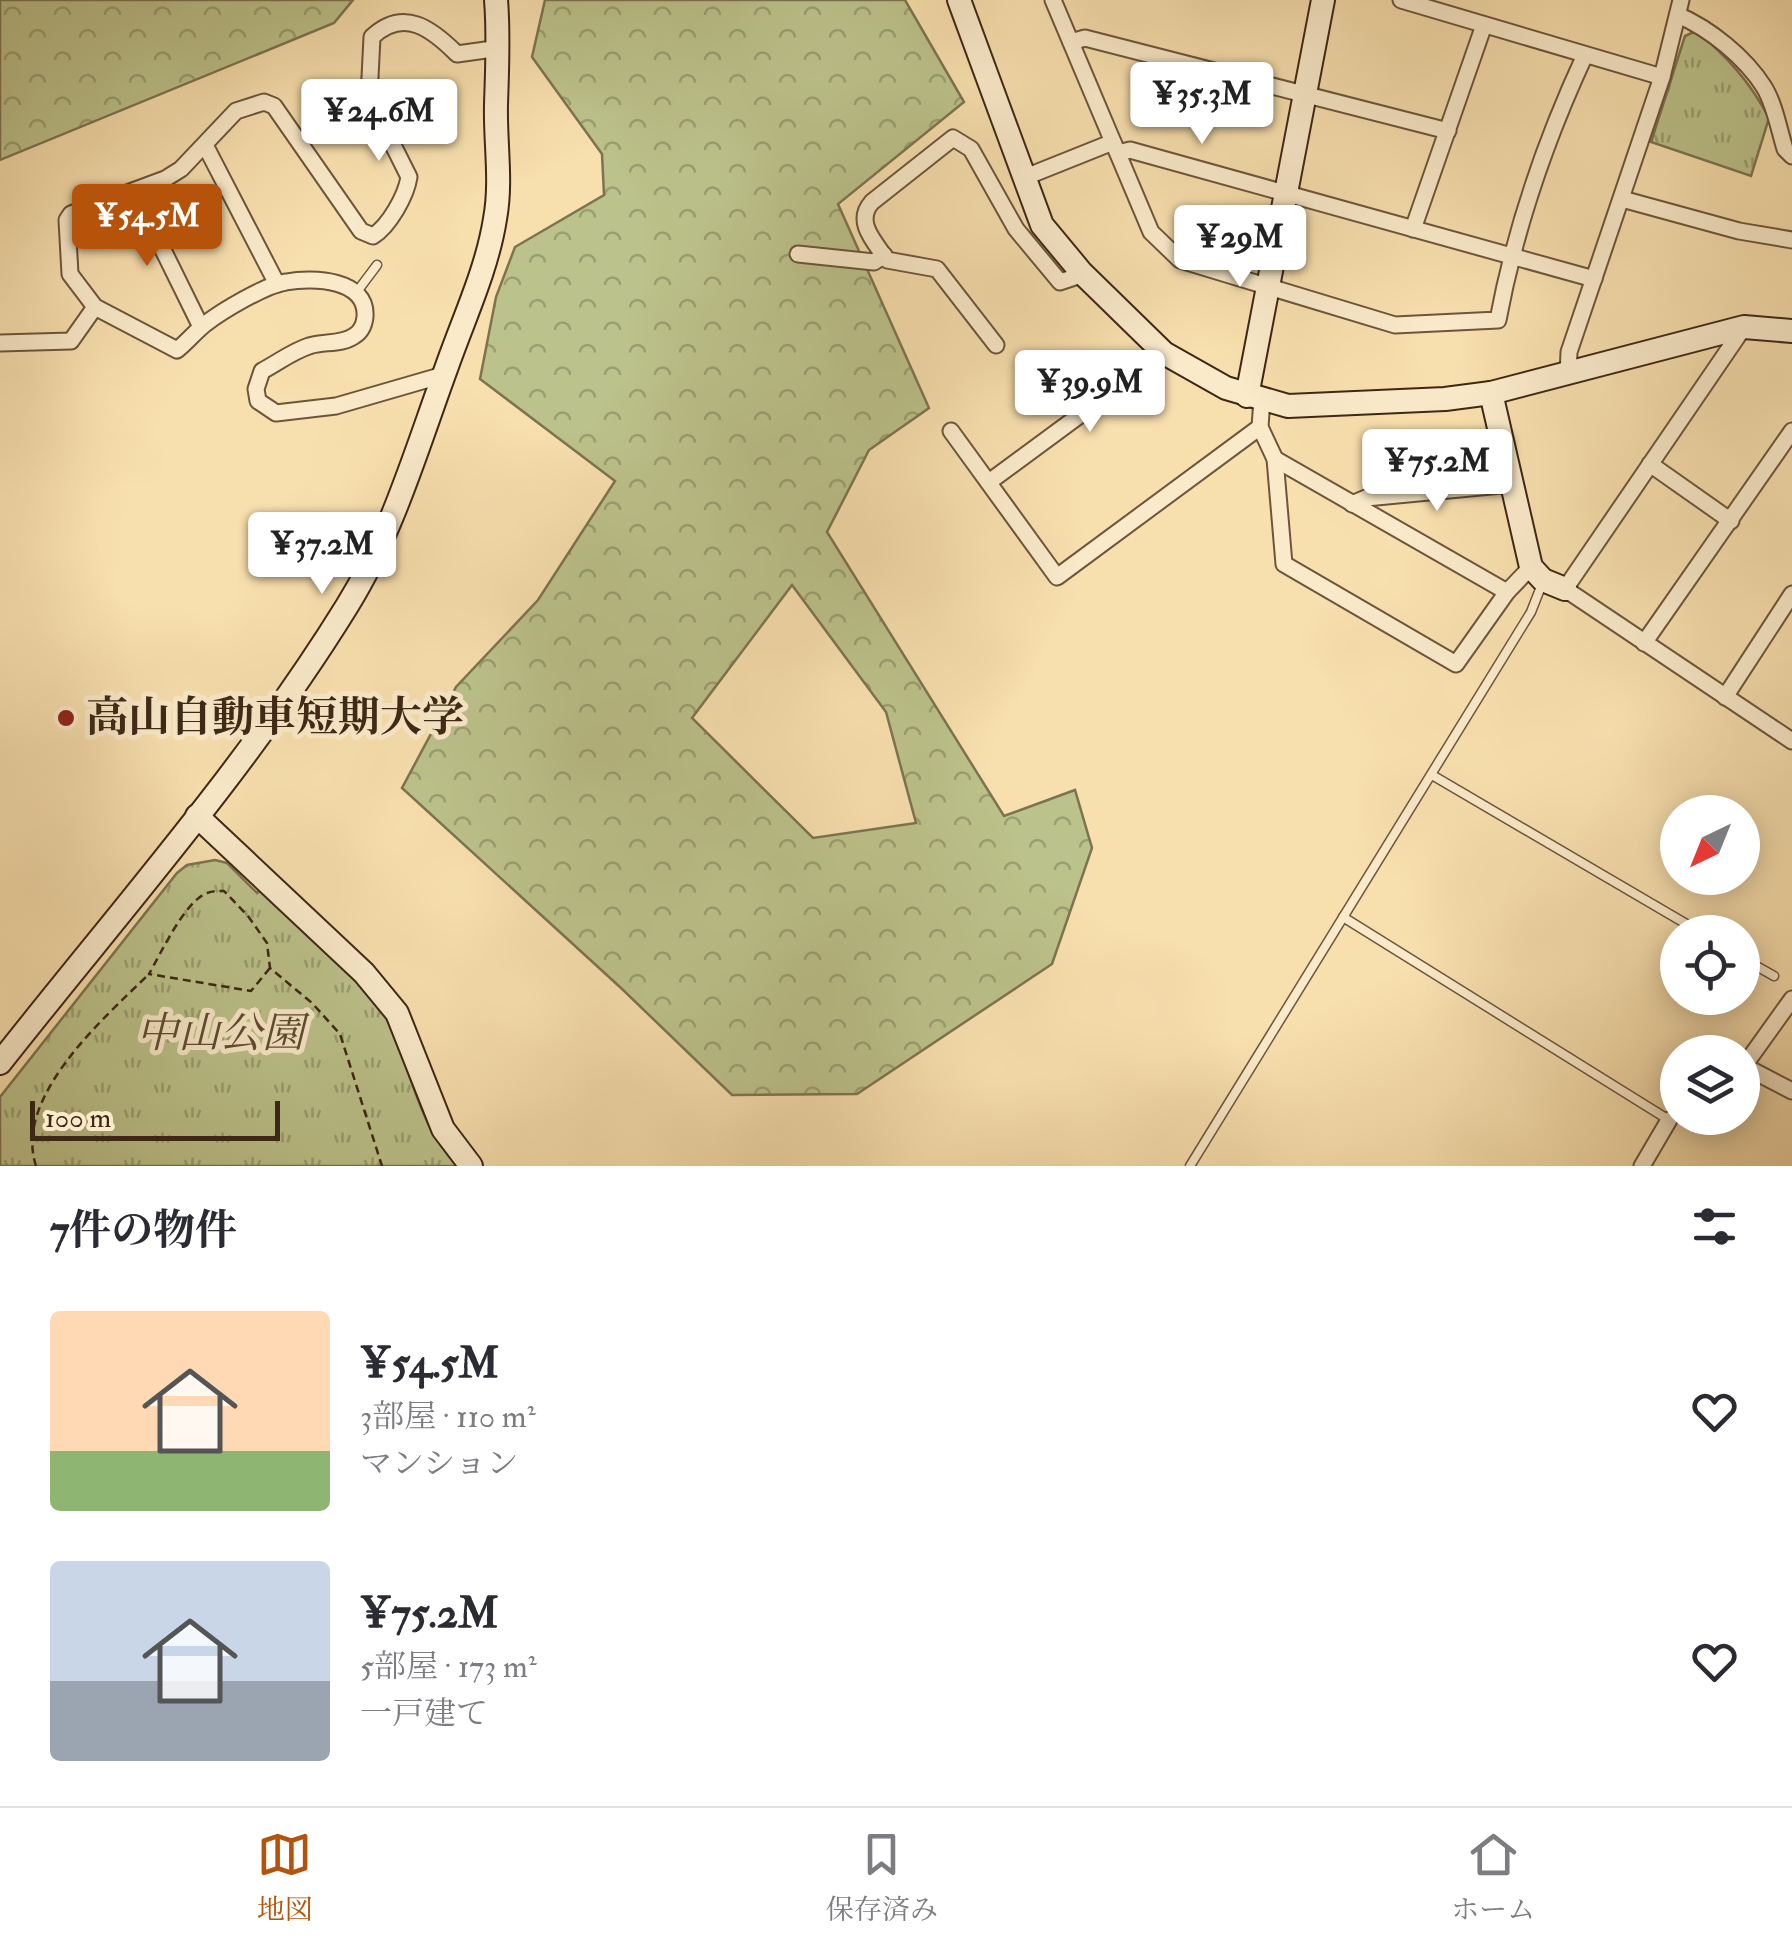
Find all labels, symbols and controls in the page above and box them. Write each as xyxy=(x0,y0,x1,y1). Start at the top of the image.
pin: ¥35.3M xyxy=(1121,62,1283,147)
text: ¥35.3M xyxy=(1152,74,1252,114)
pin: ¥24.6M xyxy=(298,79,460,164)
text: ¥24.6M xyxy=(323,91,435,131)
pin: ¥54.5M xyxy=(66,184,228,269)
text: ¥54.5M xyxy=(94,196,200,236)
pin: ¥29M xyxy=(1181,205,1299,290)
text: ¥29M xyxy=(1196,217,1284,257)
pin: ¥39.9M xyxy=(1009,350,1171,435)
text: ¥39.9M xyxy=(1037,362,1143,402)
pin: ¥75.2M xyxy=(1356,429,1518,514)
text: ¥75.2M xyxy=(1384,441,1490,481)
pin: ¥37.2M xyxy=(241,512,403,597)
text: ¥37.2M xyxy=(270,524,374,564)
place label: 高山自動車短期大学 xyxy=(86,692,464,744)
marker: 高山自動車短期大学 xyxy=(55,707,77,729)
north arrow xyxy=(1660,795,1760,895)
map controls xyxy=(1660,795,1760,1135)
button: locate xyxy=(1660,915,1760,1015)
park label: 中山公園 xyxy=(136,1008,310,1060)
button: layers xyxy=(1660,1035,1760,1135)
scale bar xyxy=(30,1096,280,1140)
text: 100 m xyxy=(45,1101,111,1136)
icon: filters xyxy=(1687,1199,1742,1254)
text: 7件の物件 xyxy=(50,1205,237,1257)
text: ¥54.5M xyxy=(360,1338,499,1390)
icon: home xyxy=(130,1351,250,1471)
icon: heart xyxy=(1687,1384,1742,1439)
text: 3部屋 · 110 m² xyxy=(360,1397,536,1437)
text: マンション xyxy=(360,1444,519,1484)
text: ¥75.2M xyxy=(360,1588,499,1640)
icon: home xyxy=(130,1601,250,1721)
icon: heart xyxy=(1687,1634,1742,1689)
text: 5部屋 · 173 m² xyxy=(360,1647,537,1687)
text: 一戸建て xyxy=(360,1694,488,1734)
tab: 地図 xyxy=(257,1827,313,1928)
tab: 保存済み xyxy=(826,1827,938,1928)
tab: ホーム xyxy=(1451,1827,1535,1928)

